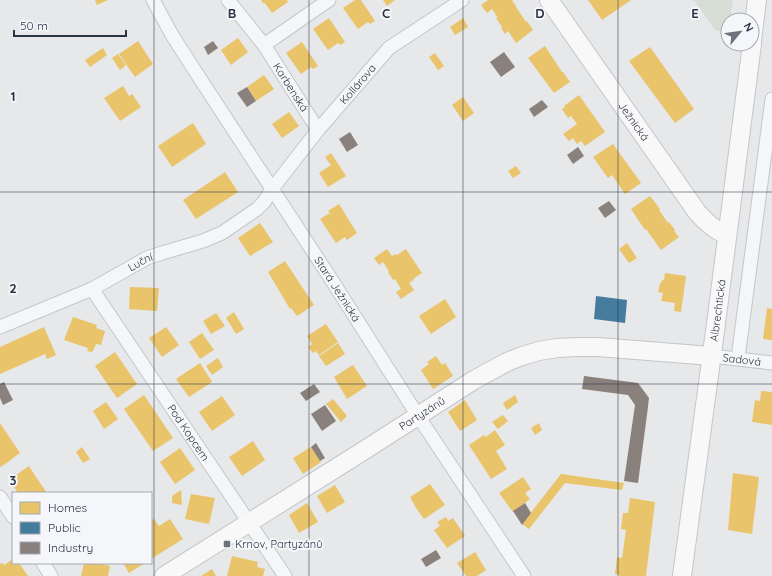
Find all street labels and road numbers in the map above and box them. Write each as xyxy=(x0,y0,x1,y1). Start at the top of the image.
street label: Karbenská xyxy=(270,60,312,114)
street label: Kollárova xyxy=(337,61,379,107)
street label: Ježnická xyxy=(615,99,652,144)
street label: Luční xyxy=(125,249,155,274)
street label: Stará Ježnická xyxy=(311,254,363,325)
street label: Albrechtická xyxy=(707,278,729,342)
street label: Sadová xyxy=(722,350,762,369)
street label: Partyzánů xyxy=(396,393,448,433)
street label: Pod Kopcem xyxy=(165,402,213,464)

